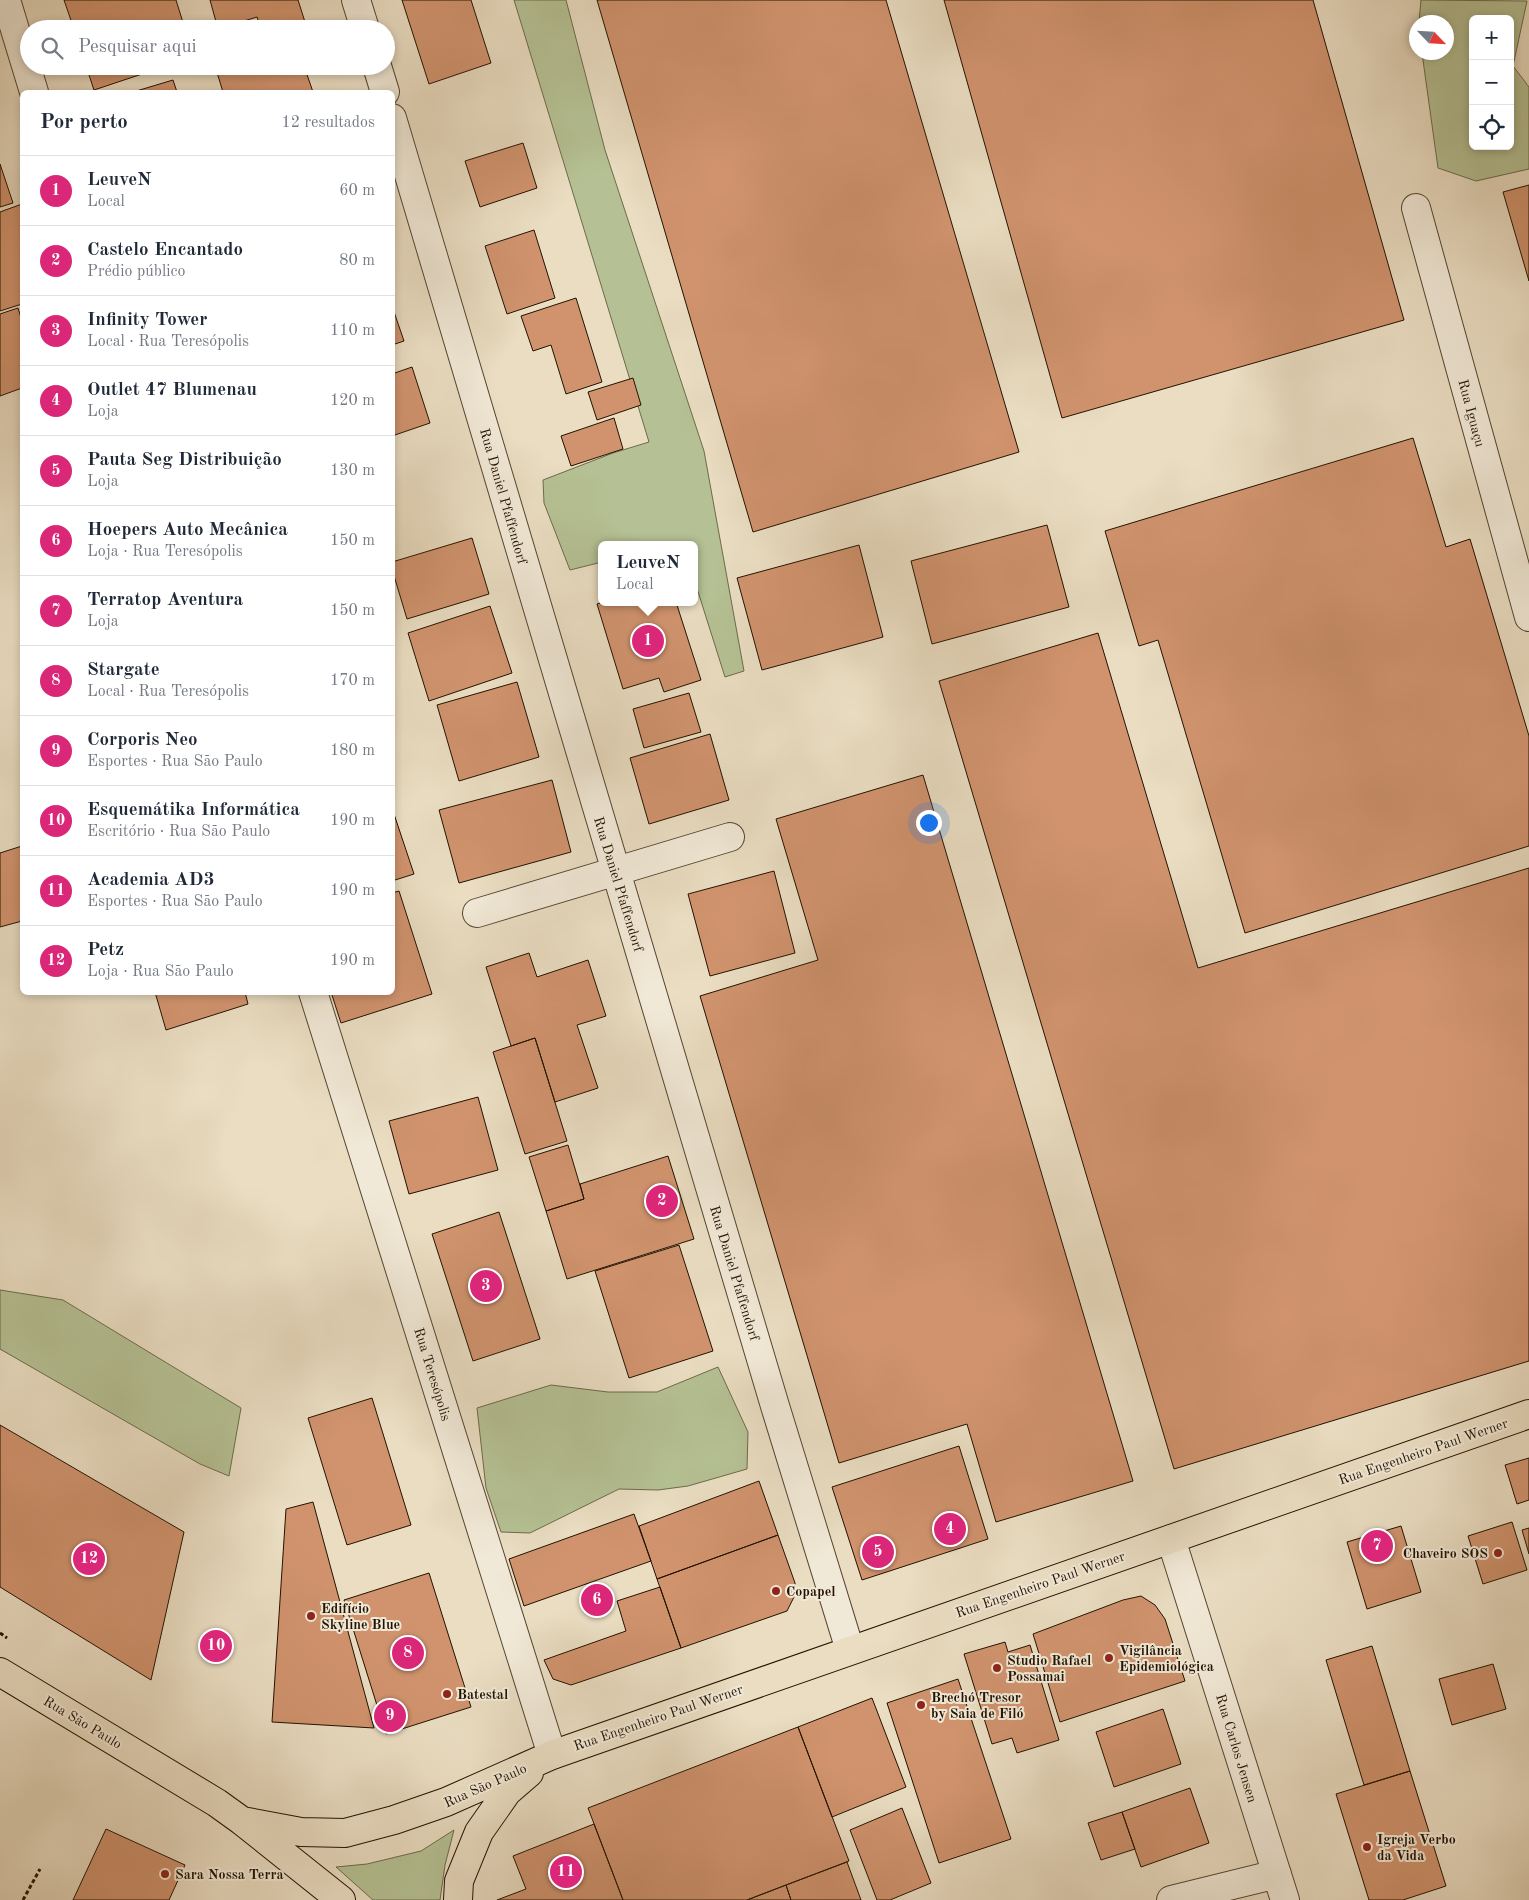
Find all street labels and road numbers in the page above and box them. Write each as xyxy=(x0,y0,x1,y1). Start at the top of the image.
street label: Rua Iguaçu xyxy=(1455,378,1487,449)
street label: Rua Daniel Pfaffendorf xyxy=(477,427,530,567)
street label: Rua Daniel Pfaffendorf xyxy=(591,815,646,955)
street label: Rua Daniel Pfaffendorf xyxy=(707,1204,762,1344)
street label: Rua Teresópolis xyxy=(411,1326,453,1423)
street label: Rua Engenheiro Paul Werner xyxy=(1337,1416,1510,1488)
street label: Rua Engenheiro Paul Werner xyxy=(954,1549,1127,1621)
street label: Rua Engenheiro Paul Werner xyxy=(572,1682,745,1754)
street label: Rua Carlos Jensen xyxy=(1213,1692,1259,1805)
street label: Rua São Paulo xyxy=(41,1694,124,1752)
street label: Rua São Paulo xyxy=(442,1761,529,1810)

